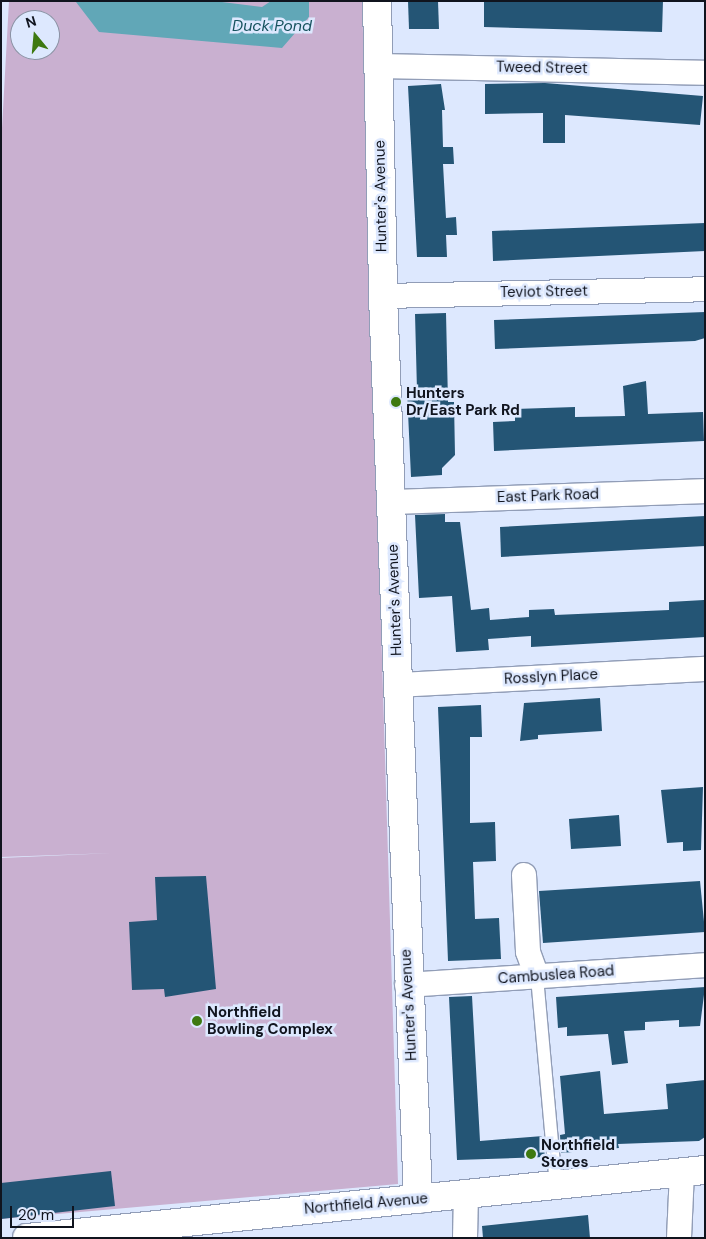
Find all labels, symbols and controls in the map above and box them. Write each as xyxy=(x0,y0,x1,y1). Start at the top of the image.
north arrow xyxy=(10,10,60,60)
text: N xyxy=(23,12,38,32)
water label: Duck Pond xyxy=(232,16,312,36)
street label: Tweed Street xyxy=(496,58,588,78)
street label: Hunter's Avenue xyxy=(371,140,391,252)
street label: Teviot Street xyxy=(500,282,588,302)
place label: Hunters Dr/East Park Rd xyxy=(406,384,520,419)
marker: Hunters Dr/East Park Rd xyxy=(390,396,402,408)
street label: East Park Road xyxy=(497,485,599,507)
street label: Hunter's Avenue xyxy=(384,544,406,656)
street label: Rosslyn Place xyxy=(504,666,598,688)
street label: Hunter's Avenue xyxy=(397,949,421,1061)
street label: Cambuslea Road xyxy=(497,962,615,988)
place label: Northfield Bowling Complex xyxy=(207,1003,333,1038)
marker: Northfield Bowling Complex xyxy=(191,1015,203,1027)
place label: Northfield Stores xyxy=(541,1136,615,1171)
marker: Northfield Stores xyxy=(525,1148,537,1160)
street label: Northfield Avenue xyxy=(303,1190,429,1218)
scale bar xyxy=(12,1196,76,1228)
text: 20 m xyxy=(18,1205,54,1225)

